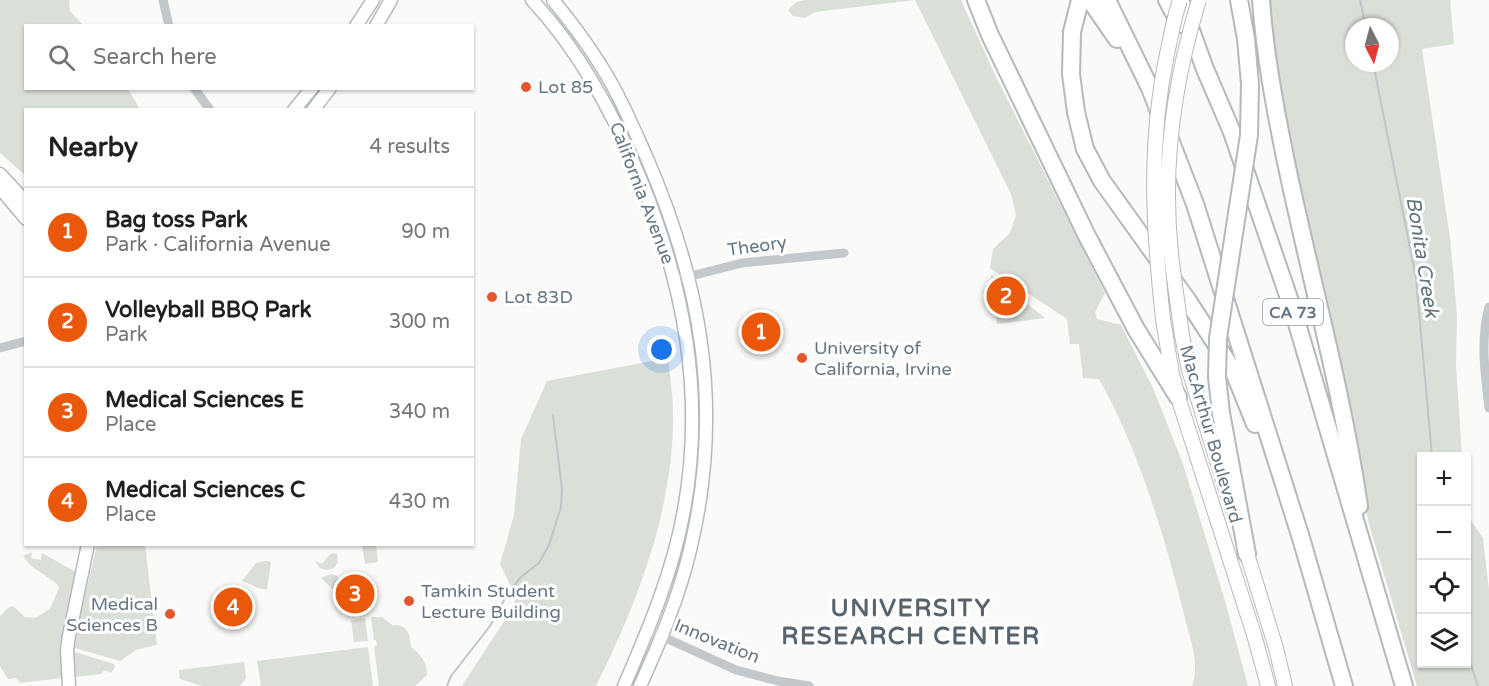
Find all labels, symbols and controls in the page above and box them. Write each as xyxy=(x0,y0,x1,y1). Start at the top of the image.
north arrow xyxy=(1345,18,1399,72)
search box xyxy=(24,24,474,90)
icon: search xyxy=(45,41,78,74)
text: Search here xyxy=(93,44,217,70)
place label: Lot 85 xyxy=(538,76,593,98)
marker: Lot 85 xyxy=(519,80,533,94)
street label: California Avenue xyxy=(605,119,679,267)
text: Nearby xyxy=(48,132,138,163)
text: 4 results xyxy=(370,135,450,159)
water label: Bonita Creek xyxy=(1401,195,1444,321)
text: Bag toss Park xyxy=(105,207,248,233)
text: 1 xyxy=(61,220,74,244)
text: 90 m xyxy=(401,220,450,244)
street label: Theory xyxy=(726,231,788,261)
text: Park · California Avenue xyxy=(105,233,330,257)
pin: 2 xyxy=(986,274,1026,318)
place label: Lot 83D xyxy=(504,286,573,308)
marker: Lot 83D xyxy=(485,290,499,304)
text: Volleyball BBQ Park xyxy=(105,297,312,323)
road number: CA 73 xyxy=(1263,299,1323,325)
text: 2 xyxy=(61,310,74,334)
text: 300 m xyxy=(389,310,450,334)
pin: 1 xyxy=(742,310,780,354)
text: Park xyxy=(105,323,148,347)
your location xyxy=(647,335,676,364)
place label: University of California, Irvine xyxy=(814,337,952,380)
street label: MacArthur Boulevard xyxy=(1175,343,1247,525)
marker: University of California, Irvine xyxy=(795,351,809,365)
text: Medical Sciences E xyxy=(105,387,304,413)
text: 3 xyxy=(61,400,74,424)
text: 340 m xyxy=(389,400,450,424)
text: Place xyxy=(105,413,156,437)
map controls xyxy=(1417,452,1471,668)
button: + xyxy=(1417,452,1471,506)
text: Medical Sciences C xyxy=(105,477,305,503)
text: 4 xyxy=(61,490,74,514)
text: 430 m xyxy=(389,490,450,514)
text: Place xyxy=(105,503,156,527)
button: − xyxy=(1417,506,1471,560)
button: locate xyxy=(1417,560,1471,614)
pin: 3 xyxy=(336,572,374,616)
place label: Tamkin Student Lecture Building xyxy=(421,580,561,623)
pin: 4 xyxy=(214,584,252,630)
place label: Medical Sciences B xyxy=(66,593,158,636)
marker: Tamkin Student Lecture Building xyxy=(402,594,416,608)
district label: UNIVERSITY RESEARCH CENTER xyxy=(781,594,1041,651)
marker: Medical Sciences B xyxy=(163,607,177,621)
street label: Innovation xyxy=(671,614,763,668)
button: layers xyxy=(1417,614,1471,668)

